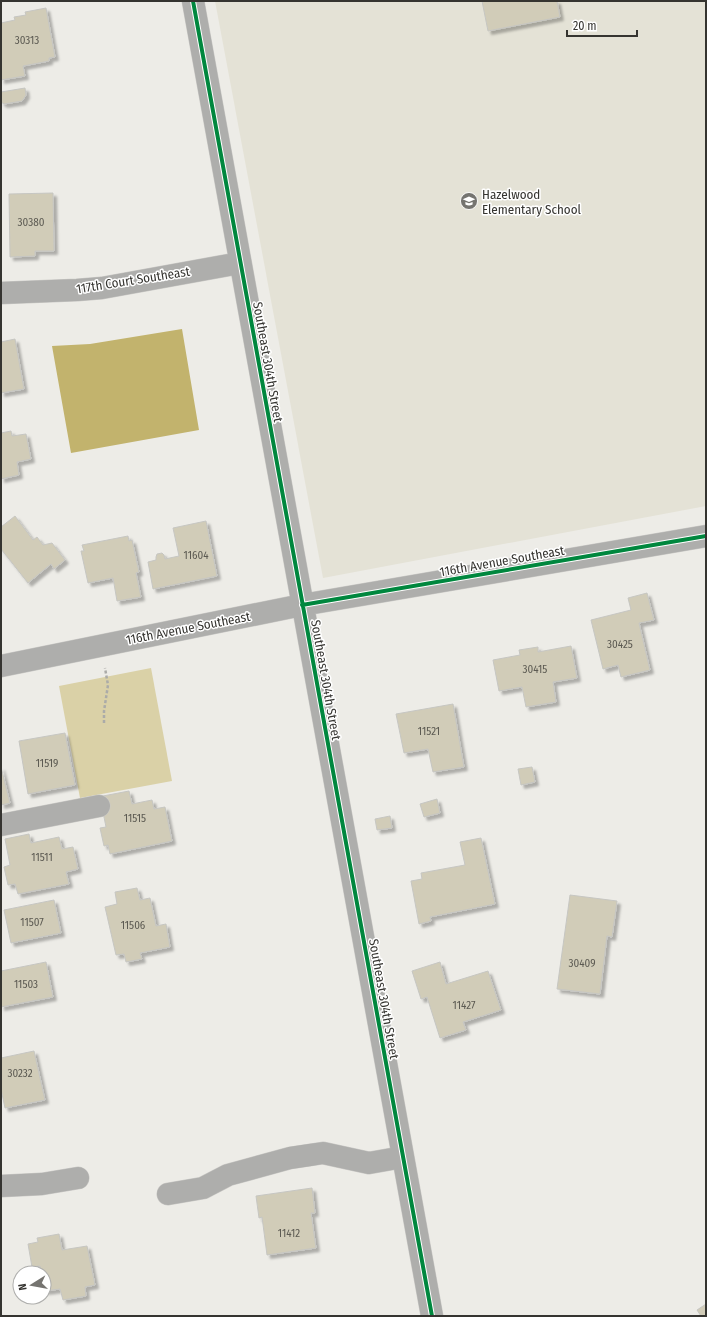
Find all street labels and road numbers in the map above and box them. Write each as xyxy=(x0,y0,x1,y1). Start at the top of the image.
street label: 117th Court Southeast xyxy=(75,263,192,296)
street label: Southeast 304th Street xyxy=(250,301,286,424)
street label: 116th Avenue Southeast xyxy=(439,543,566,579)
street label: 116th Avenue Southeast xyxy=(125,608,252,647)
street label: Southeast 304th Street xyxy=(308,619,344,742)
street label: Southeast 304th Street xyxy=(366,938,402,1061)

